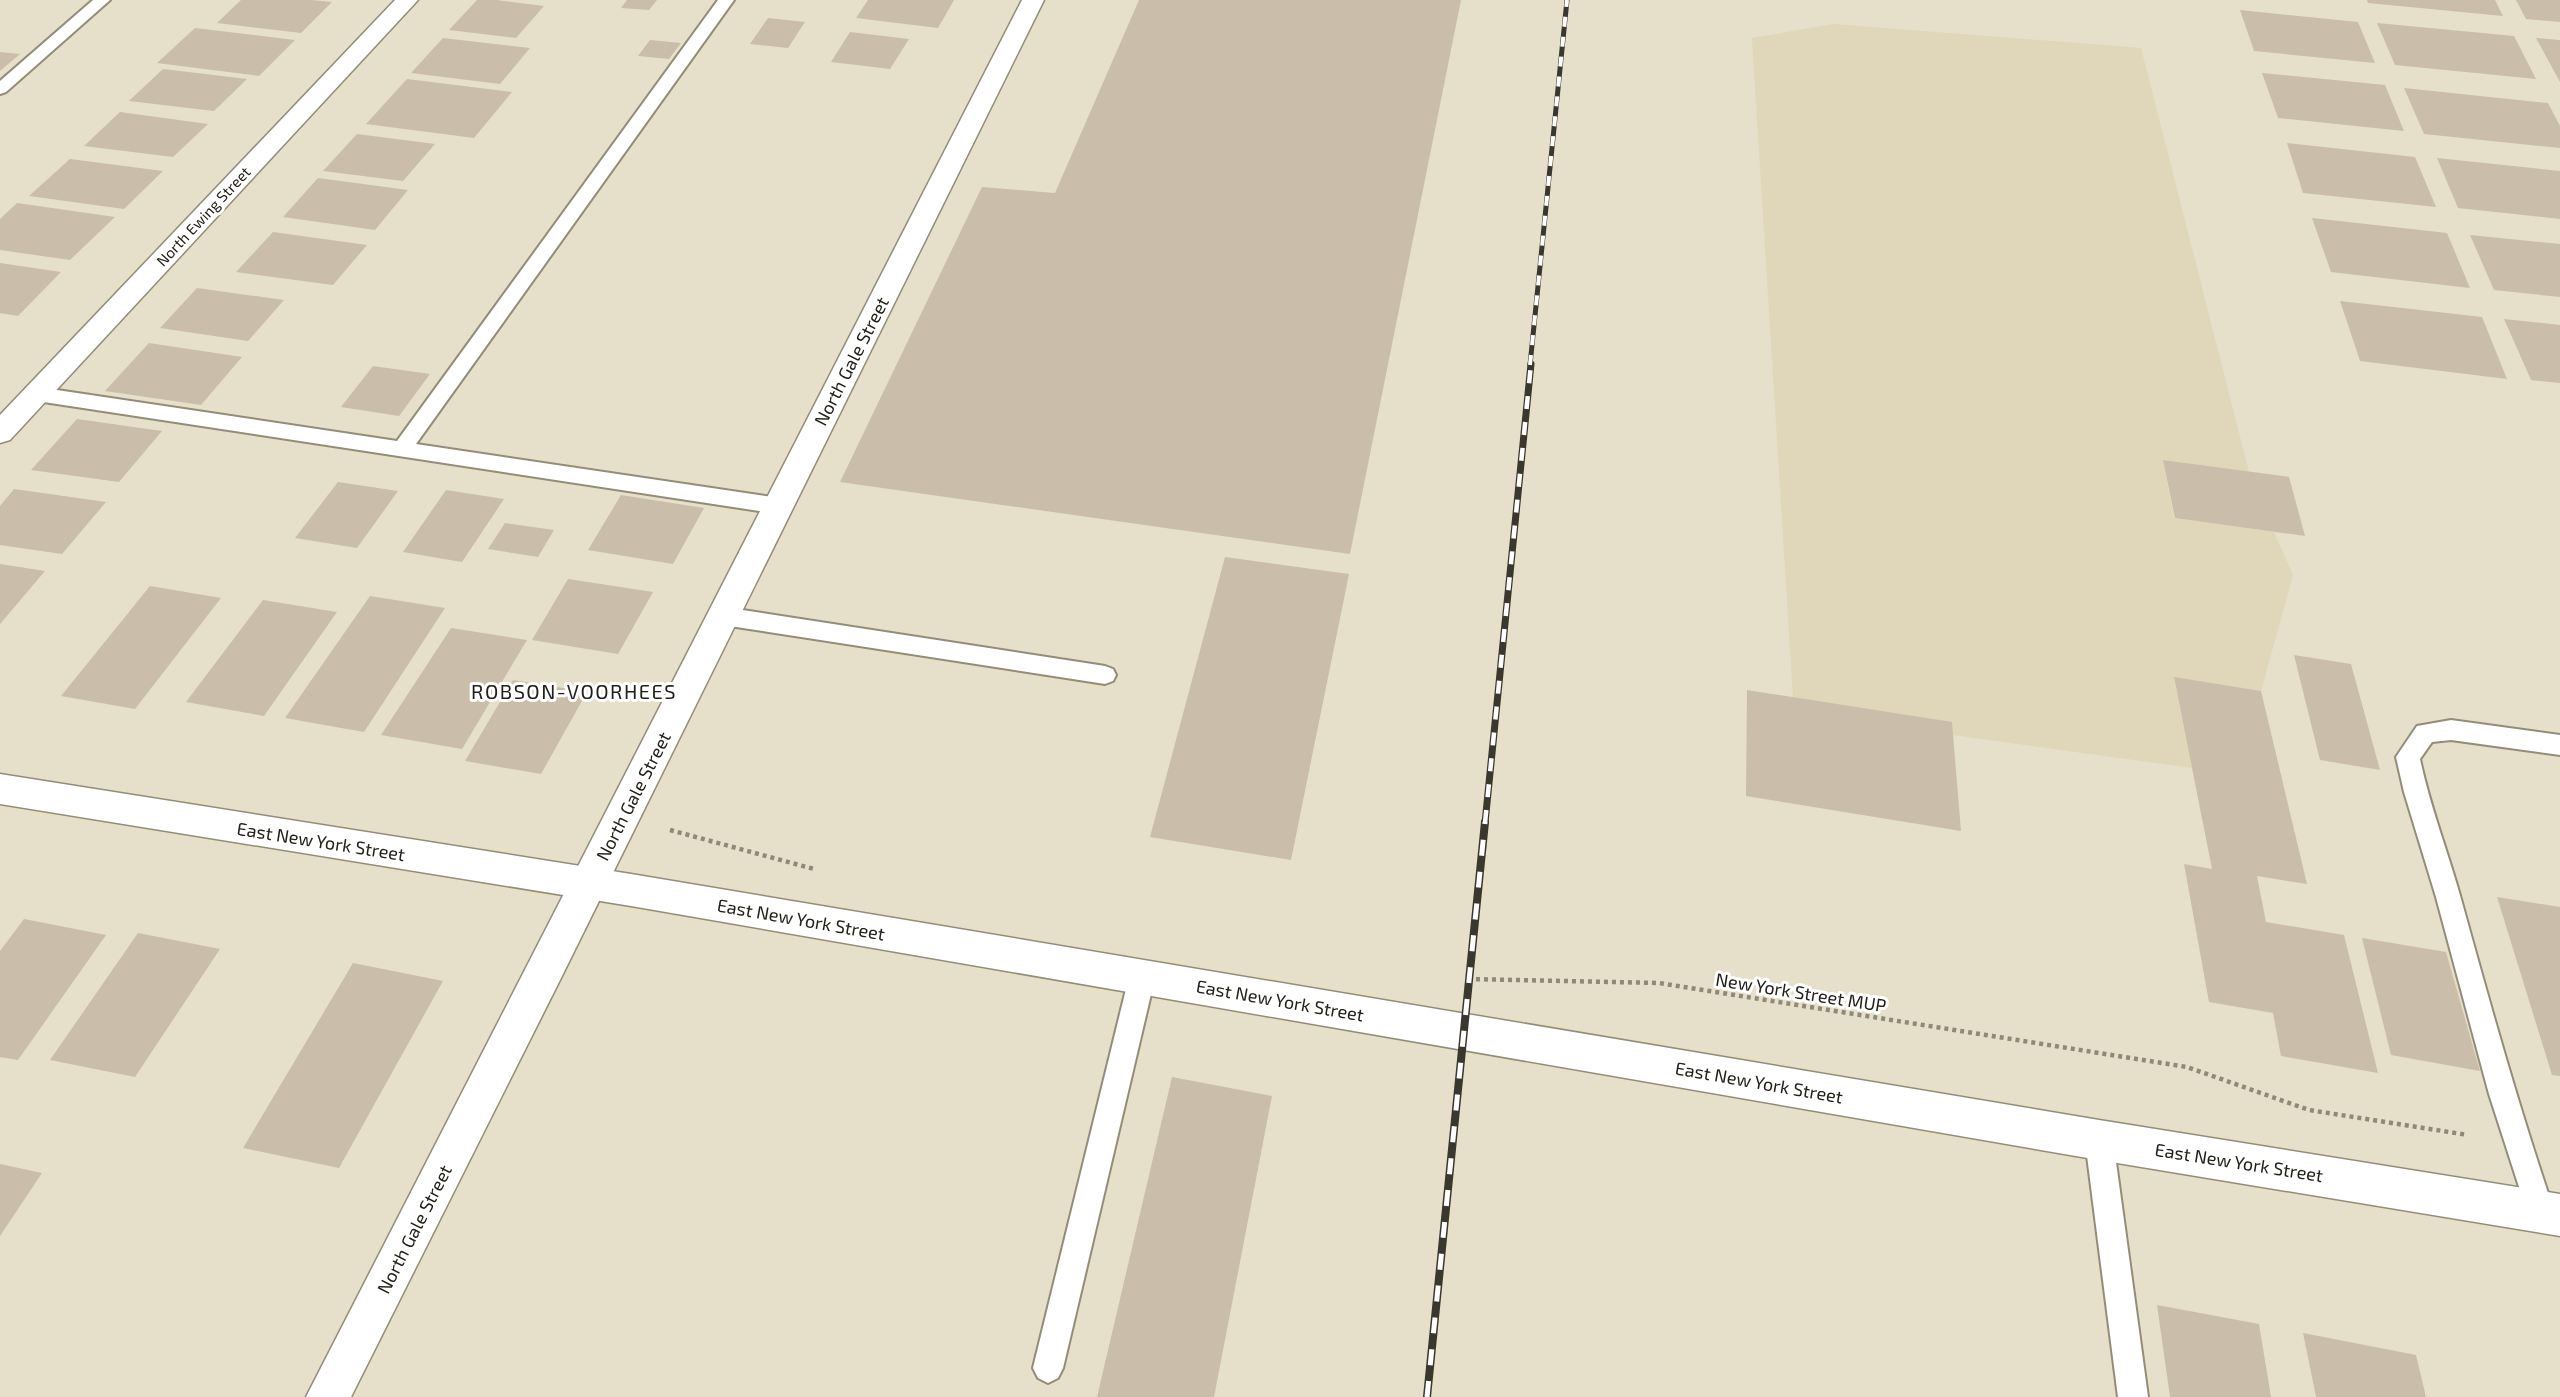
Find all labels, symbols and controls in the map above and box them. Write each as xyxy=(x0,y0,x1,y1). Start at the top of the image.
street label: North Ewing Street xyxy=(152,162,254,269)
street label: North Gale Street xyxy=(809,293,893,429)
district label: ROBSON-VOORHEES xyxy=(471,679,677,703)
street label: North Gale Street xyxy=(591,728,675,864)
street label: East New York Street xyxy=(235,817,407,865)
street label: East New York Street xyxy=(715,893,887,945)
street label: New York Street MUP xyxy=(1714,968,1888,1016)
street label: East New York Street xyxy=(1194,974,1366,1026)
street label: East New York Street xyxy=(1673,1056,1845,1108)
street label: East New York Street xyxy=(2153,1138,2325,1186)
street label: North Gale Street xyxy=(372,1161,456,1297)

